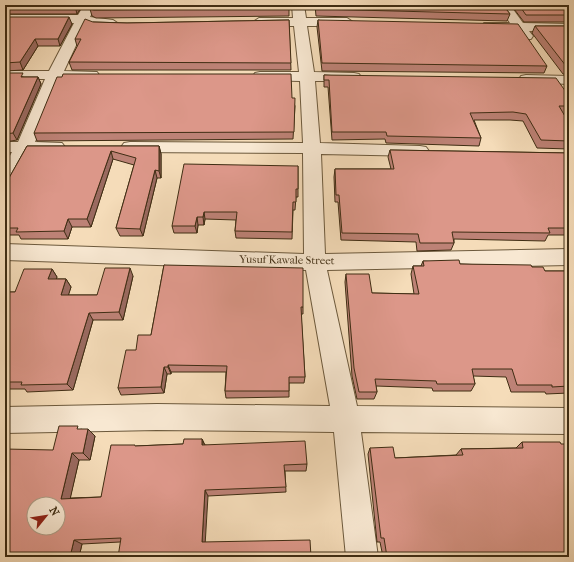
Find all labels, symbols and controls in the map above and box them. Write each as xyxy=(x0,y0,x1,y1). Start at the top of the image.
street label: Yusuf Kawale Street xyxy=(238,253,335,267)
north arrow xyxy=(26,496,66,536)
text: N xyxy=(47,504,62,519)

